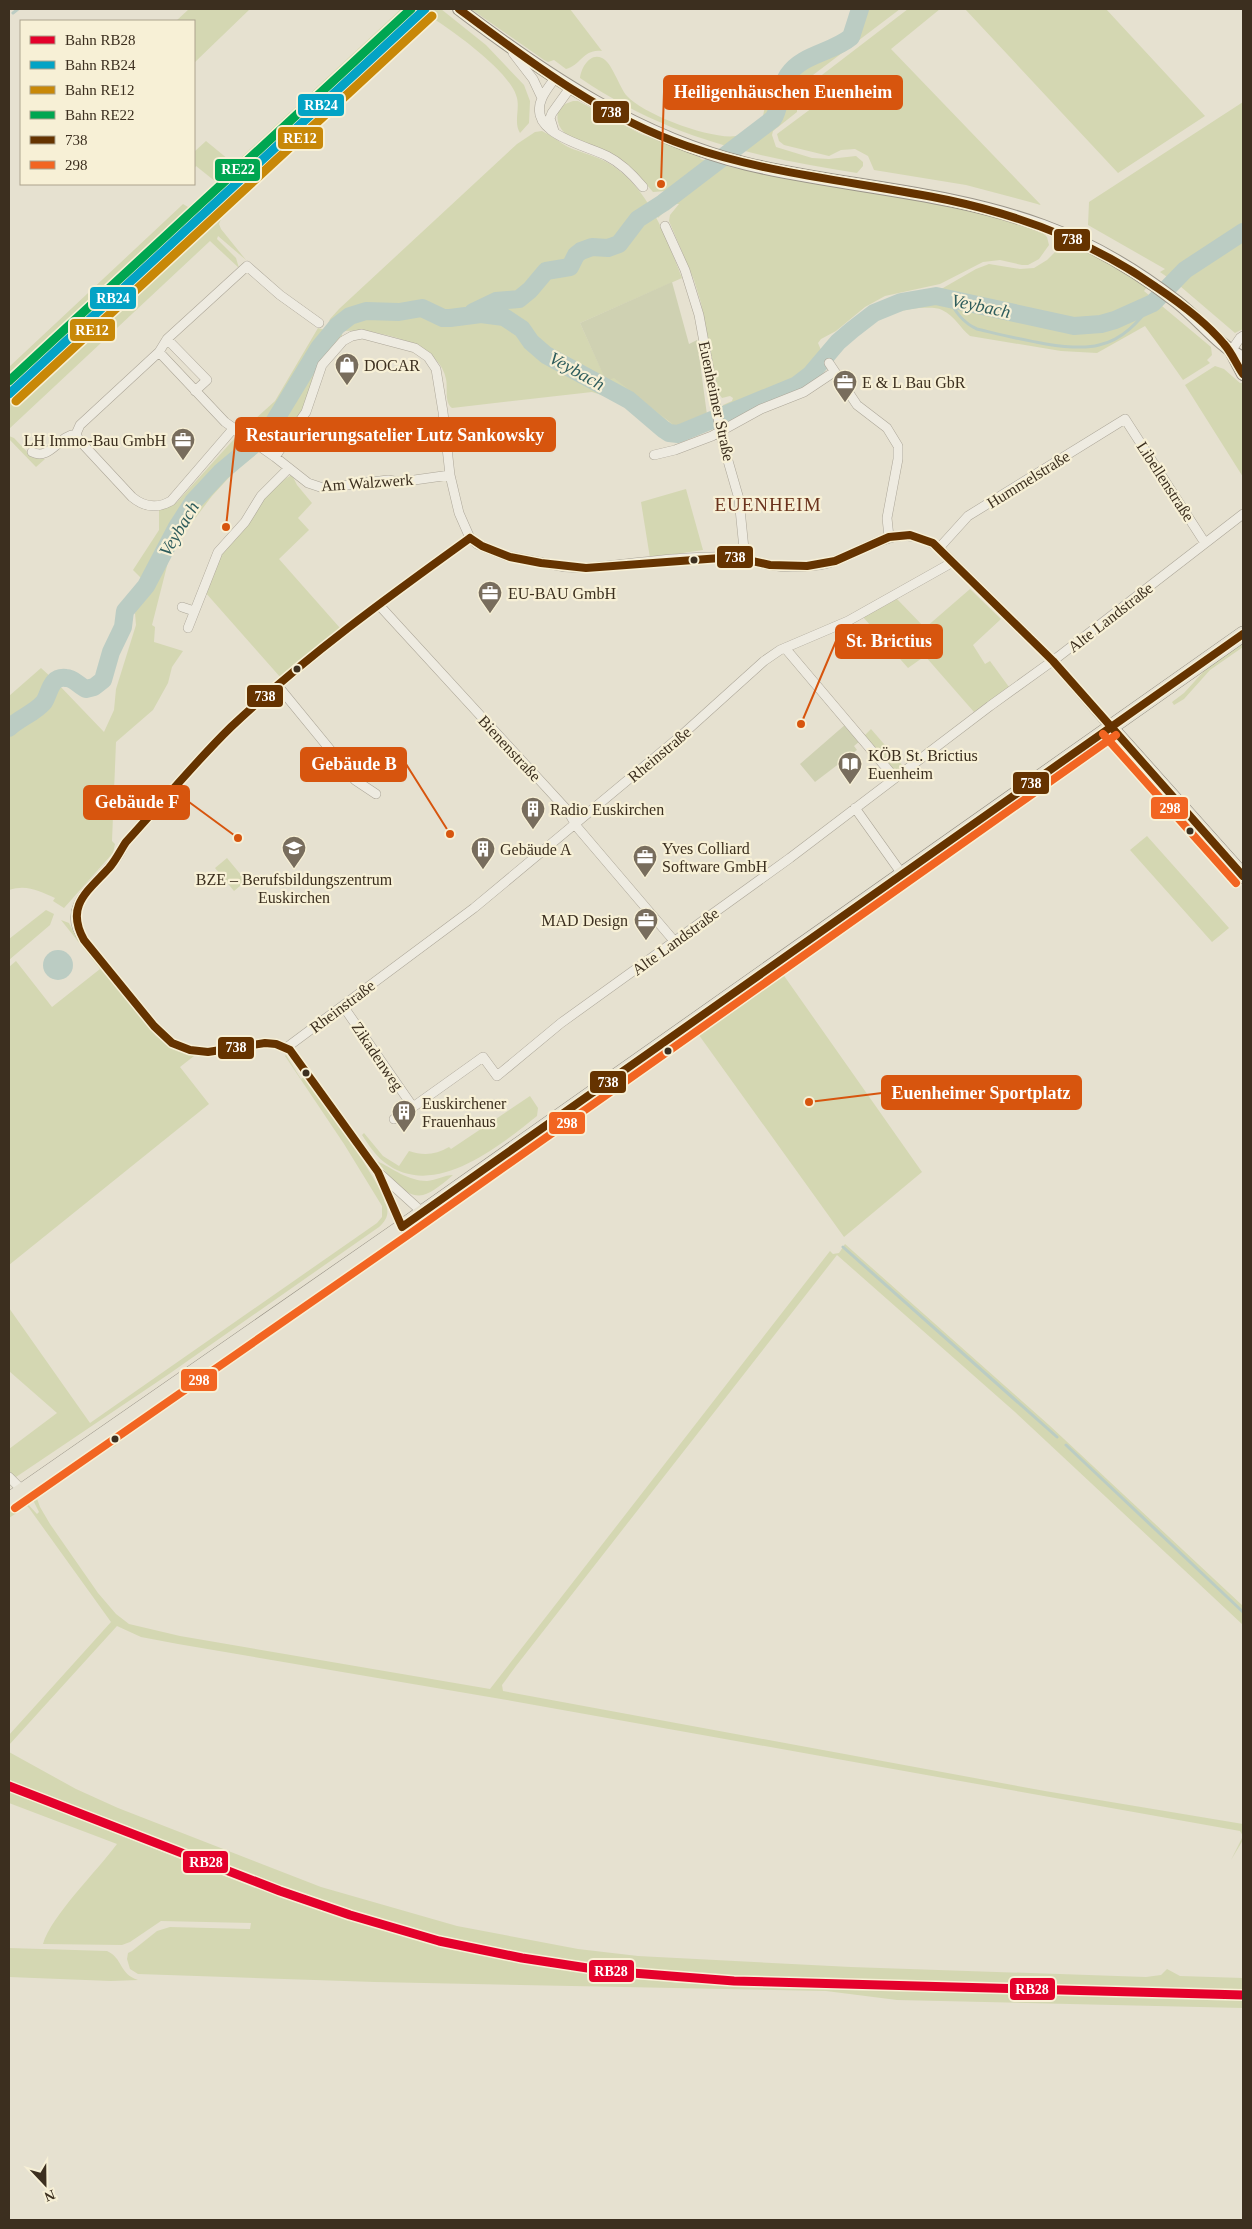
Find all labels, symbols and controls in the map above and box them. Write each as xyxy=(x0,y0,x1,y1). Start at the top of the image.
legend xyxy=(20,20,195,185)
text: Bahn RB28 xyxy=(65,32,135,48)
text: Bahn RB24 xyxy=(65,57,136,73)
callout: Heiligenhäuschen Euenheim xyxy=(664,76,902,109)
text: Bahn RE12 xyxy=(65,82,135,98)
text: Heiligenhäuschen Euenheim xyxy=(674,82,892,102)
line badge: RB24 xyxy=(297,93,345,117)
text: RB24 xyxy=(304,98,338,113)
line badge: 738 xyxy=(592,100,630,124)
text: 738 xyxy=(601,105,622,120)
text: Bahn RE22 xyxy=(65,107,135,123)
line badge: RE12 xyxy=(277,126,324,150)
text: RE12 xyxy=(283,131,317,146)
text: 738 xyxy=(65,132,88,148)
text: 298 xyxy=(65,157,88,173)
line badge: RE22 xyxy=(214,158,261,182)
text: RE22 xyxy=(221,162,255,177)
line badge: 738 xyxy=(1053,228,1091,252)
text: 738 xyxy=(1062,232,1083,247)
line badge: RB24 xyxy=(89,286,137,310)
water label: Veybach xyxy=(950,290,1012,322)
text: RB24 xyxy=(96,291,130,306)
line badge: RE12 xyxy=(69,318,116,342)
text: RE12 xyxy=(75,323,109,338)
street label: Euenheimer Straße xyxy=(695,340,738,463)
water label: Veybach xyxy=(546,348,608,394)
shop icon: DOCAR xyxy=(334,352,360,386)
place label: DOCAR xyxy=(364,357,420,374)
office icon: E & L Bau GbR xyxy=(832,369,858,403)
place label: E & L Bau GbR xyxy=(862,374,966,391)
callout: Restaurierungsatelier Lutz Sankowsky xyxy=(236,418,555,451)
text: Restaurierungsatelier Lutz Sankowsky xyxy=(246,425,544,445)
office icon: LH Immo-Bau GmbH xyxy=(170,427,196,461)
place label: LH Immo-Bau GmbH xyxy=(24,432,166,449)
street label: Libellenstraße xyxy=(1134,438,1198,524)
street label: Hummelstraße xyxy=(984,447,1073,512)
street label: Am Walzwerk xyxy=(320,471,414,494)
district label: EUENHEIM xyxy=(714,494,822,515)
water label: Veybach xyxy=(155,498,203,560)
line badge: 738 xyxy=(716,545,754,569)
text: 738 xyxy=(725,550,746,565)
unlabelled marker xyxy=(689,555,699,565)
street label: Alte Landstraße xyxy=(1065,579,1156,656)
office icon: EU-BAU GmbH xyxy=(477,580,503,614)
place label: EU-BAU GmbH xyxy=(508,585,616,602)
callout: St. Brictius xyxy=(836,625,942,658)
text: St. Brictius xyxy=(846,631,932,651)
unlabelled marker xyxy=(292,664,302,674)
line badge: 738 xyxy=(246,684,284,708)
text: 738 xyxy=(255,689,276,704)
street label: Bienenstraße xyxy=(475,712,544,785)
street label: Rheinstraße xyxy=(625,723,694,785)
place label: KÖB St. Brictius Euenheim xyxy=(868,747,978,782)
callout: Gebäude B xyxy=(301,748,406,781)
library icon: KÖB St. Brictius Euenheim xyxy=(837,751,863,785)
text: Gebäude B xyxy=(311,754,397,774)
line badge: 738 xyxy=(1012,771,1050,795)
text: 738 xyxy=(1021,776,1042,791)
callout: Gebäude F xyxy=(84,786,189,819)
text: Gebäude F xyxy=(95,792,179,812)
building icon: Radio Euskirchen xyxy=(520,796,546,830)
line badge: 298 xyxy=(1150,796,1189,820)
place label: Radio Euskirchen xyxy=(550,801,664,818)
text: 298 xyxy=(1160,801,1181,816)
unlabelled marker xyxy=(1185,826,1195,836)
school or university icon: BZE – Berufsbildungszentrum Euskirchen xyxy=(281,835,307,869)
building icon: Gebäude A xyxy=(470,836,496,870)
place label: Yves Colliard Software GmbH xyxy=(662,840,768,875)
place label: Gebäude A xyxy=(500,841,572,858)
office icon: Yves Colliard Software GmbH xyxy=(632,844,658,878)
place label: BZE – Berufsbildungszentrum Euskirchen xyxy=(196,871,393,906)
street label: Alte Landstraße xyxy=(629,904,722,978)
office icon: MAD Design xyxy=(633,907,659,941)
place label: MAD Design xyxy=(541,912,628,930)
street label: Rheinstraße xyxy=(307,977,378,1036)
street label: Zikadenweg xyxy=(348,1019,407,1094)
line badge: 738 xyxy=(217,1036,255,1060)
text: 738 xyxy=(226,1040,247,1055)
unlabelled marker xyxy=(663,1046,673,1056)
unlabelled marker xyxy=(301,1068,311,1078)
line badge: 738 xyxy=(589,1070,627,1094)
text: 738 xyxy=(598,1075,619,1090)
callout: Euenheimer Sportplatz xyxy=(882,1076,1081,1109)
text: Euenheimer Sportplatz xyxy=(891,1083,1071,1103)
place label: Euskirchener Frauenhaus xyxy=(422,1095,507,1130)
building icon: Euskirchener Frauenhaus xyxy=(391,1099,417,1133)
line badge: 298 xyxy=(548,1111,586,1135)
text: 298 xyxy=(557,1116,578,1131)
line badge: 298 xyxy=(180,1368,218,1392)
text: 298 xyxy=(189,1373,210,1388)
unlabelled marker xyxy=(110,1434,120,1444)
line badge: RB28 xyxy=(182,1850,229,1874)
text: RB28 xyxy=(189,1855,223,1870)
line badge: RB28 xyxy=(588,1959,635,1983)
text: RB28 xyxy=(594,1964,628,1979)
line badge: RB28 xyxy=(1009,1977,1056,2001)
text: RB28 xyxy=(1015,1982,1049,1997)
north arrow xyxy=(20,2159,70,2209)
text: N xyxy=(42,2187,57,2204)

